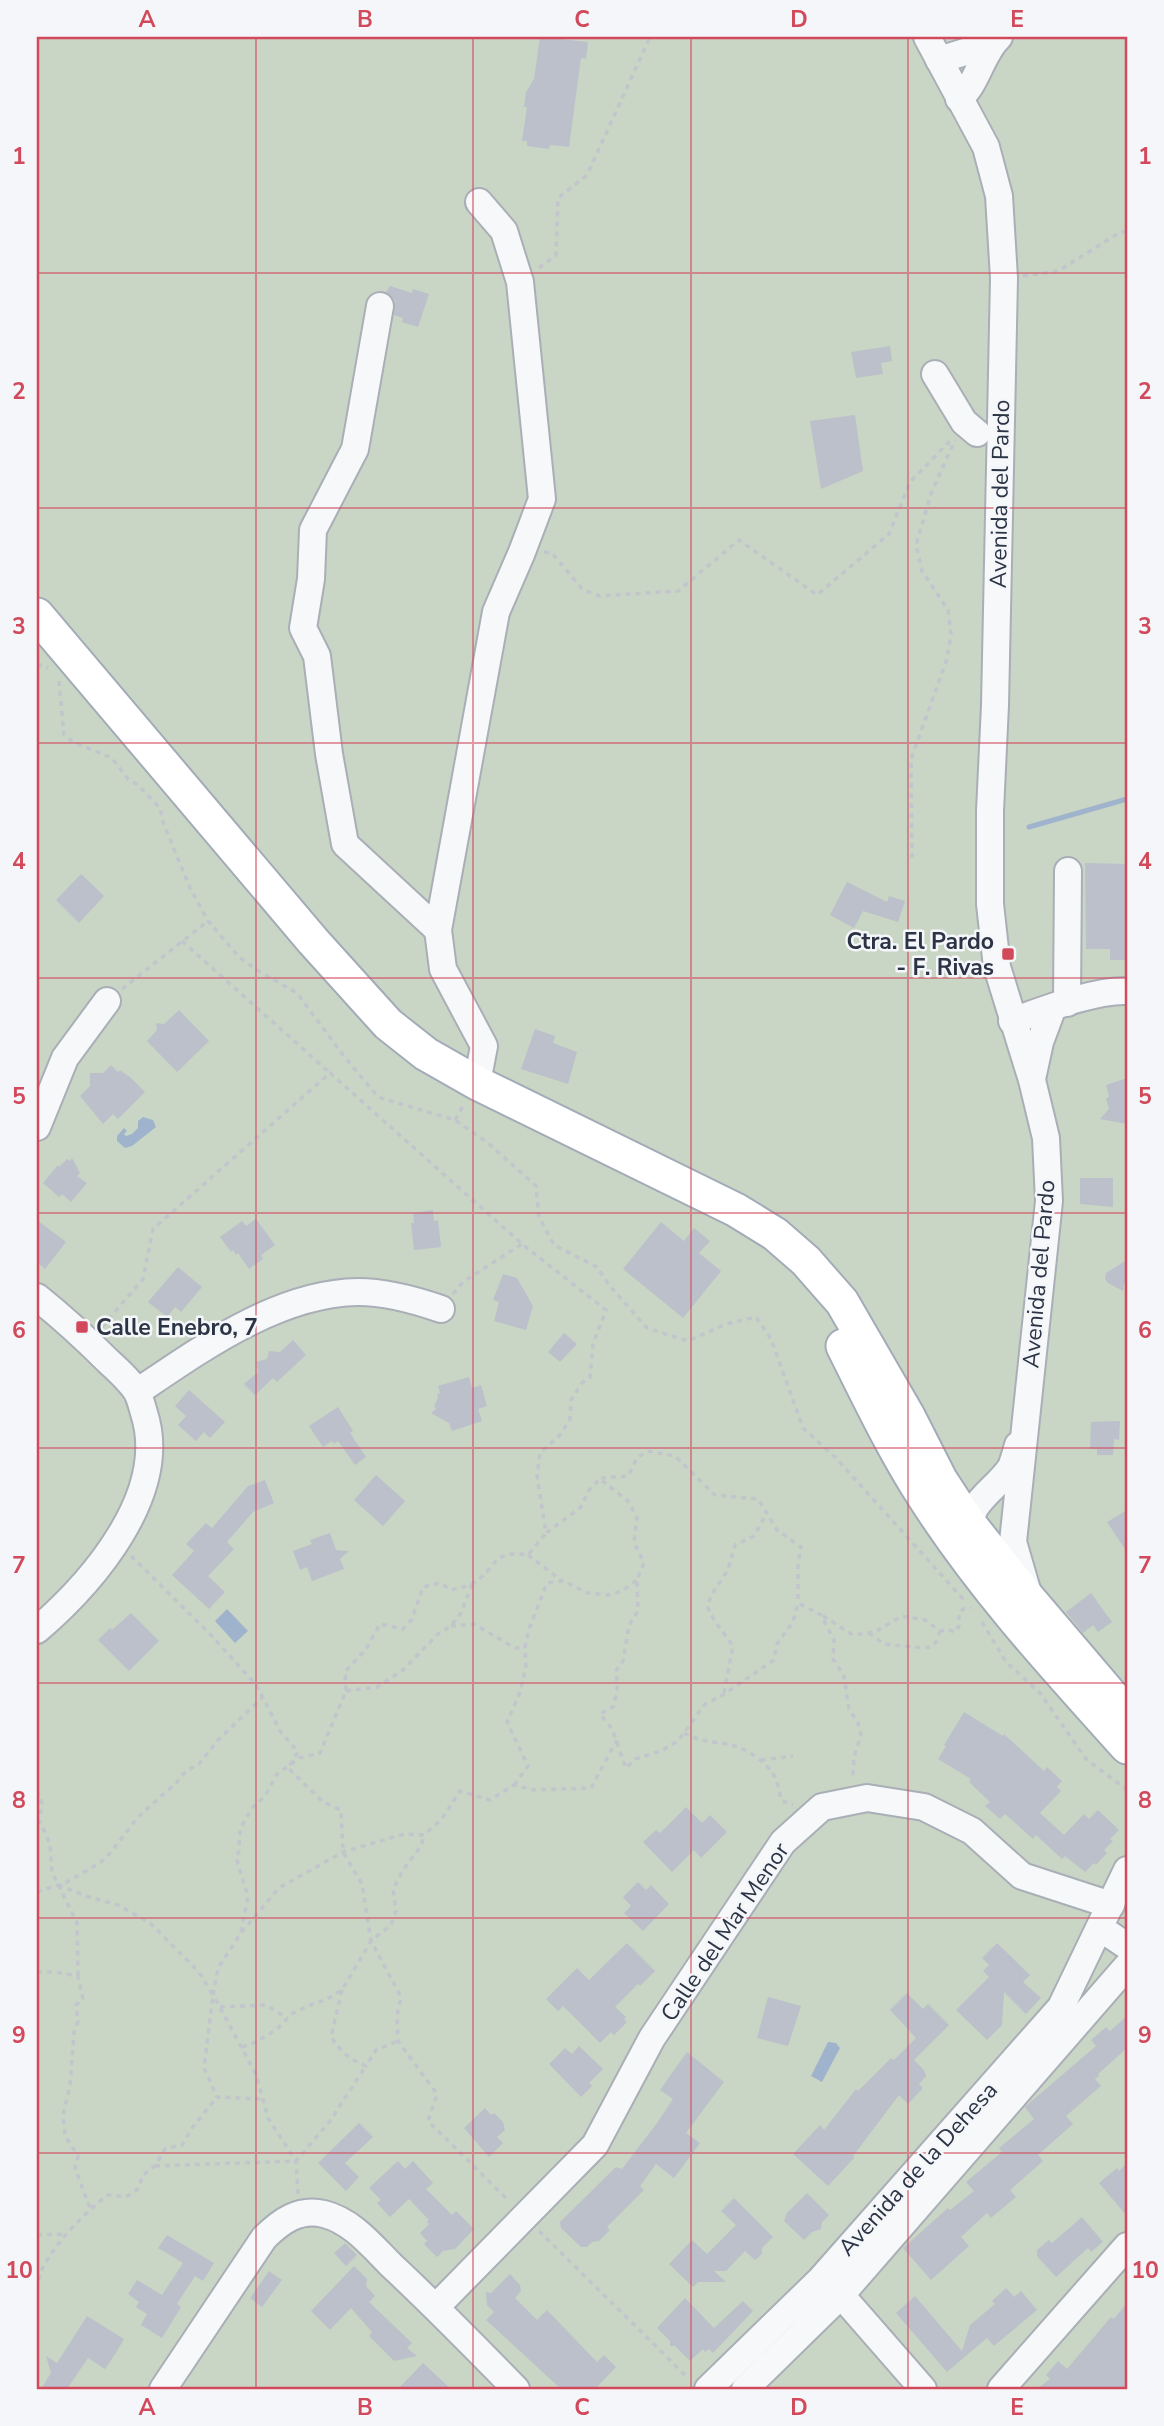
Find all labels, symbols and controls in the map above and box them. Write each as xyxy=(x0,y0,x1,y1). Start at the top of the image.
text: A xyxy=(138,4,156,35)
text: B xyxy=(357,4,373,35)
text: C xyxy=(574,4,590,35)
text: D xyxy=(790,4,808,35)
text: E xyxy=(1010,4,1024,35)
text: 1 xyxy=(12,141,26,172)
text: 1 xyxy=(1138,141,1152,172)
text: 2 xyxy=(12,376,26,407)
text: 2 xyxy=(1138,376,1152,407)
street label: Avenida del Pardo xyxy=(983,399,1017,589)
text: 3 xyxy=(12,611,26,642)
text: 3 xyxy=(1138,611,1152,642)
text: 4 xyxy=(12,846,26,877)
text: 4 xyxy=(1138,846,1152,877)
place label: Ctra. El Pardo - F. Rivas xyxy=(846,926,994,983)
marker: Ctra. El Pardo - F. Rivas xyxy=(1000,946,1016,962)
text: 5 xyxy=(12,1081,26,1112)
text: 5 xyxy=(1138,1081,1152,1112)
street label: Avenida del Pardo xyxy=(1015,1179,1063,1369)
place label: Calle Enebro, 7 xyxy=(96,1312,258,1343)
text: 6 xyxy=(12,1315,26,1346)
text: 6 xyxy=(1138,1315,1152,1346)
marker: Calle Enebro, 7 xyxy=(74,1319,90,1335)
text: 7 xyxy=(12,1550,26,1581)
text: 7 xyxy=(1138,1550,1152,1581)
text: 8 xyxy=(12,1785,26,1816)
text: 8 xyxy=(1138,1785,1152,1816)
street label: Calle del Mar Menor xyxy=(654,1836,797,2027)
text: 9 xyxy=(12,2020,26,2051)
text: 9 xyxy=(1138,2020,1152,2051)
street label: Avenida de la Dehesa xyxy=(831,2075,1005,2263)
text: 10 xyxy=(5,2255,33,2286)
text: 10 xyxy=(1131,2255,1159,2286)
text: A xyxy=(138,2392,156,2423)
text: B xyxy=(357,2392,373,2423)
text: C xyxy=(574,2392,590,2423)
text: D xyxy=(790,2392,808,2423)
text: E xyxy=(1010,2392,1024,2423)

